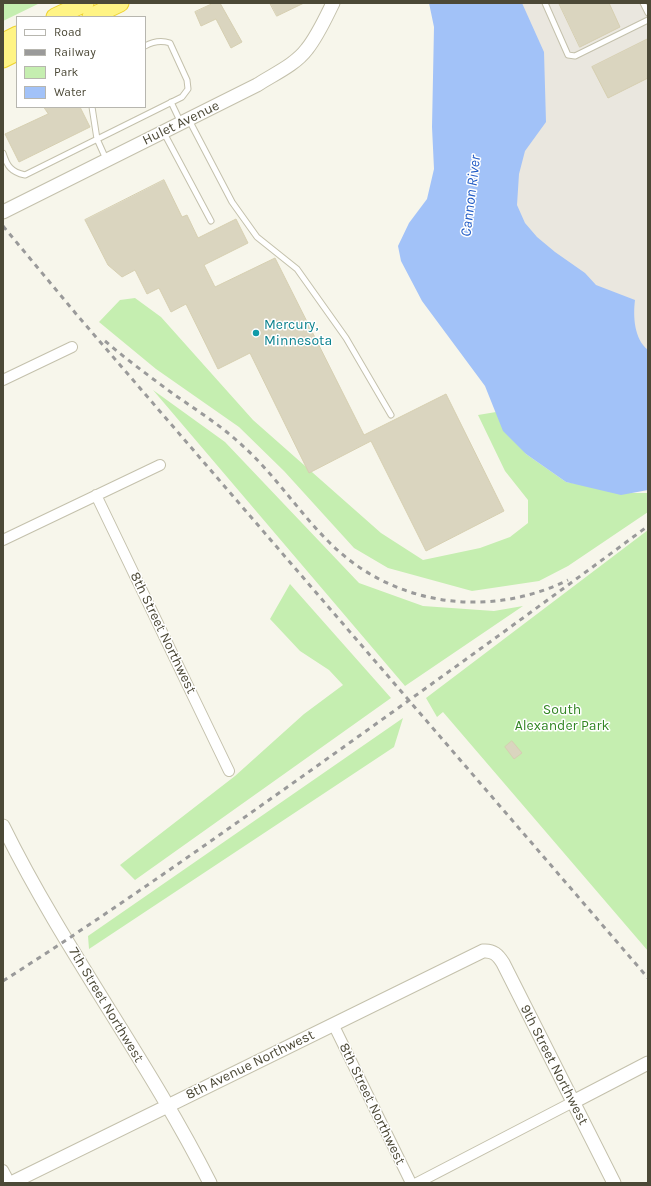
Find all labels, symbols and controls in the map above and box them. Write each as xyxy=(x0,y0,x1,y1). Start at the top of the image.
legend xyxy=(16,16,146,108)
text: Road xyxy=(54,25,82,39)
text: Railway xyxy=(54,45,96,59)
text: Park xyxy=(54,65,78,79)
text: Water xyxy=(54,85,86,99)
street label: Hulet Avenue xyxy=(140,97,222,149)
water label: Cannon River xyxy=(457,154,485,238)
place label: Mercury, Minnesota xyxy=(264,317,332,350)
marker: Mercury, Minnesota xyxy=(251,328,261,338)
street label: 8th Street Northwest xyxy=(126,569,200,697)
park label: South Alexander Park xyxy=(515,702,609,734)
street label: 7th Street Northwest xyxy=(65,944,147,1066)
street label: 9th Street Northwest xyxy=(516,1002,592,1128)
street label: 8th Avenue Northwest xyxy=(183,1027,317,1103)
street label: 8th Street Northwest xyxy=(335,1040,409,1168)

